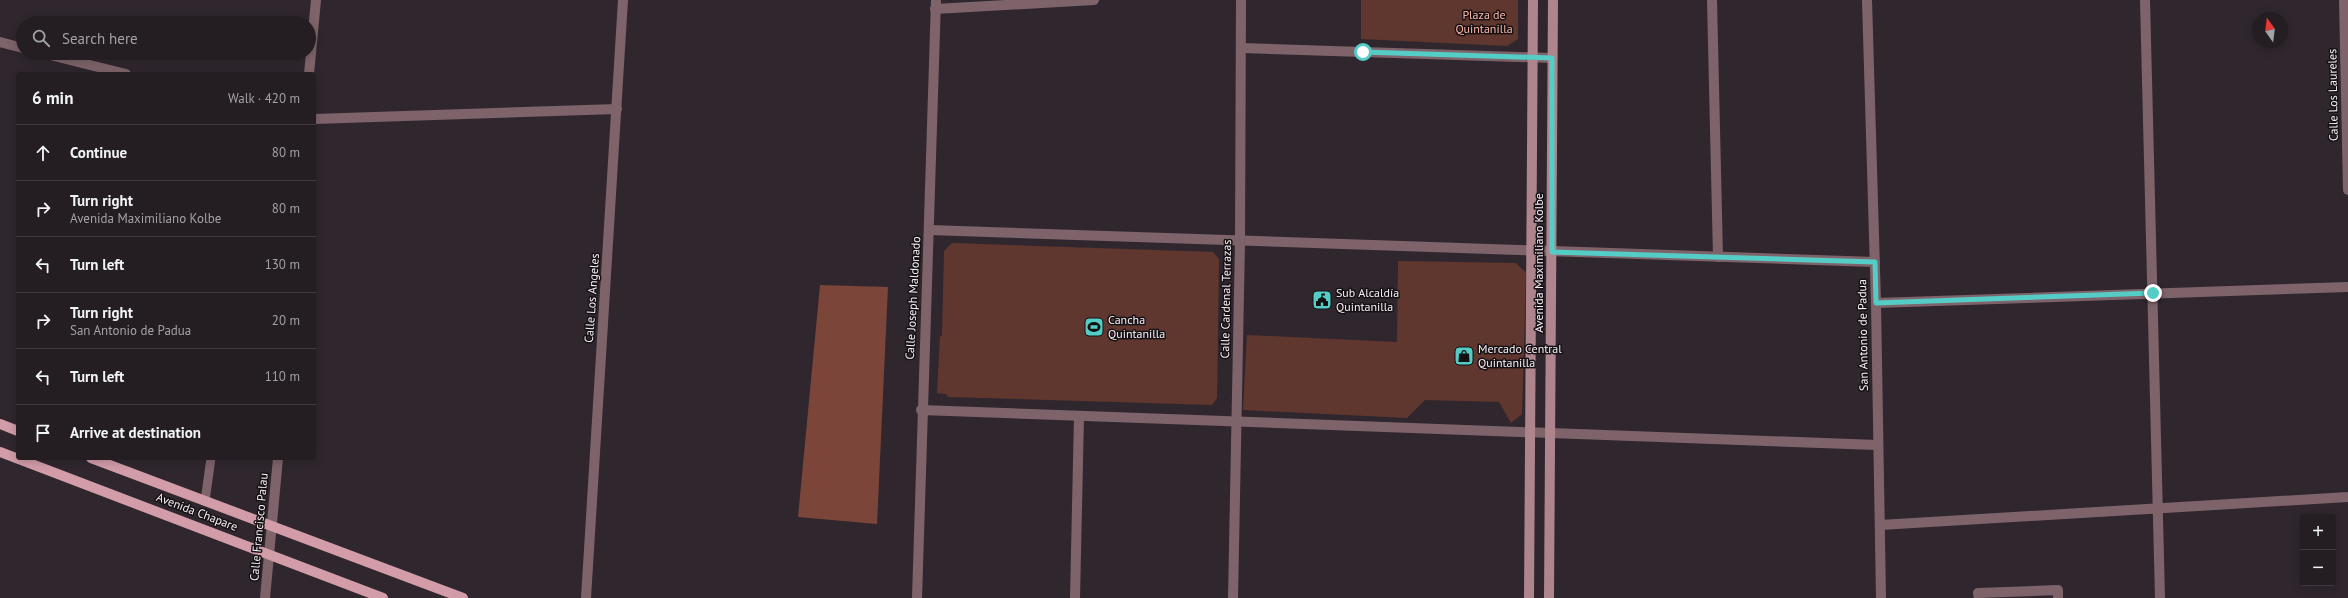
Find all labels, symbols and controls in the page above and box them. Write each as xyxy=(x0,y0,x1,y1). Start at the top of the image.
park label: Plaza de Quintanilla xyxy=(1455,7,1513,36)
north arrow xyxy=(2252,12,2288,48)
search box xyxy=(16,16,316,60)
icon: search xyxy=(30,27,52,49)
text: Search here xyxy=(62,29,138,48)
route start xyxy=(1354,43,1372,61)
street label: Calle Los Laureles xyxy=(2324,49,2341,141)
text: 6 min xyxy=(32,87,73,109)
text: Walk · 420 m xyxy=(228,90,300,107)
icon: ahead xyxy=(32,142,54,164)
text: Continue xyxy=(70,143,127,162)
text: 80 m xyxy=(272,144,300,161)
text: Turn right xyxy=(70,191,133,210)
street label: Avenida Maximiliano Kolbe xyxy=(1531,193,1546,333)
icon: right xyxy=(32,198,54,220)
text: 80 m xyxy=(272,200,300,217)
text: Avenida Maximiliano Kolbe xyxy=(70,210,221,227)
street label: Calle Joseph Maldonado xyxy=(902,236,923,360)
street label: Calle Cardenal Terrazas xyxy=(1217,240,1234,358)
street label: Calle Los Angeles xyxy=(581,253,602,343)
icon: left xyxy=(32,254,54,276)
text: Turn left xyxy=(70,255,124,274)
text: 130 m xyxy=(265,256,300,273)
street label: San Antonio de Padua xyxy=(1854,279,1871,391)
route end xyxy=(2144,284,2162,302)
place label: Sub Alcaldía Quintanilla xyxy=(1336,285,1399,314)
public building icon: Sub Alcaldía Quintanilla xyxy=(1311,289,1333,311)
text: Turn right xyxy=(70,303,133,322)
icon: right xyxy=(32,310,54,332)
text: 20 m xyxy=(272,312,300,329)
place label: Cancha Quintanilla xyxy=(1108,312,1165,341)
sports icon: Cancha Quintanilla xyxy=(1083,316,1105,338)
text: San Antonio de Padua xyxy=(70,322,191,339)
place label: Mercado Central Quintanilla xyxy=(1478,341,1562,370)
shop icon: Mercado Central Quintanilla xyxy=(1453,345,1475,367)
icon: left xyxy=(32,366,54,388)
text: Turn left xyxy=(70,367,124,386)
text: 110 m xyxy=(265,368,300,385)
icon: arrive xyxy=(32,422,54,444)
text: Arrive at destination xyxy=(70,423,201,442)
street label: Calle Francisco Palau xyxy=(246,472,271,582)
street label: Avenida Chapare xyxy=(154,489,240,534)
map controls xyxy=(2300,514,2336,586)
button: + xyxy=(2300,514,2336,550)
button: − xyxy=(2300,550,2336,586)

